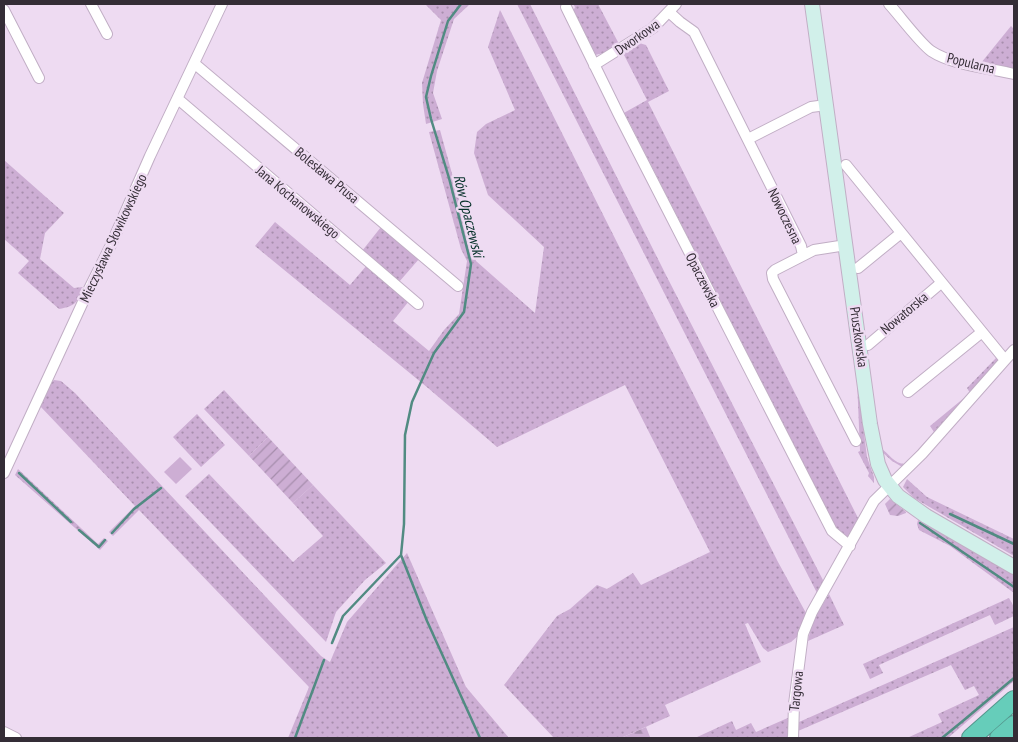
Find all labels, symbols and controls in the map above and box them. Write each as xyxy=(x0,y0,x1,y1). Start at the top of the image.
street label: Dworkowa xyxy=(611,15,663,59)
street label: Popularna xyxy=(945,48,997,78)
street label: Bolesława Prusa xyxy=(291,143,363,207)
street label: Jana Kochanowskiego xyxy=(252,161,344,242)
street label: Mieczysława Słowikowskiego xyxy=(75,171,151,305)
water label: Rów Opaczewski xyxy=(450,173,489,261)
street label: Nowoczesna xyxy=(764,185,806,247)
street label: Opaczewska xyxy=(682,250,724,310)
street label: Nowatorska xyxy=(876,288,932,338)
street label: Pruszkowska xyxy=(846,306,872,368)
street label: Targowa xyxy=(785,670,807,712)

